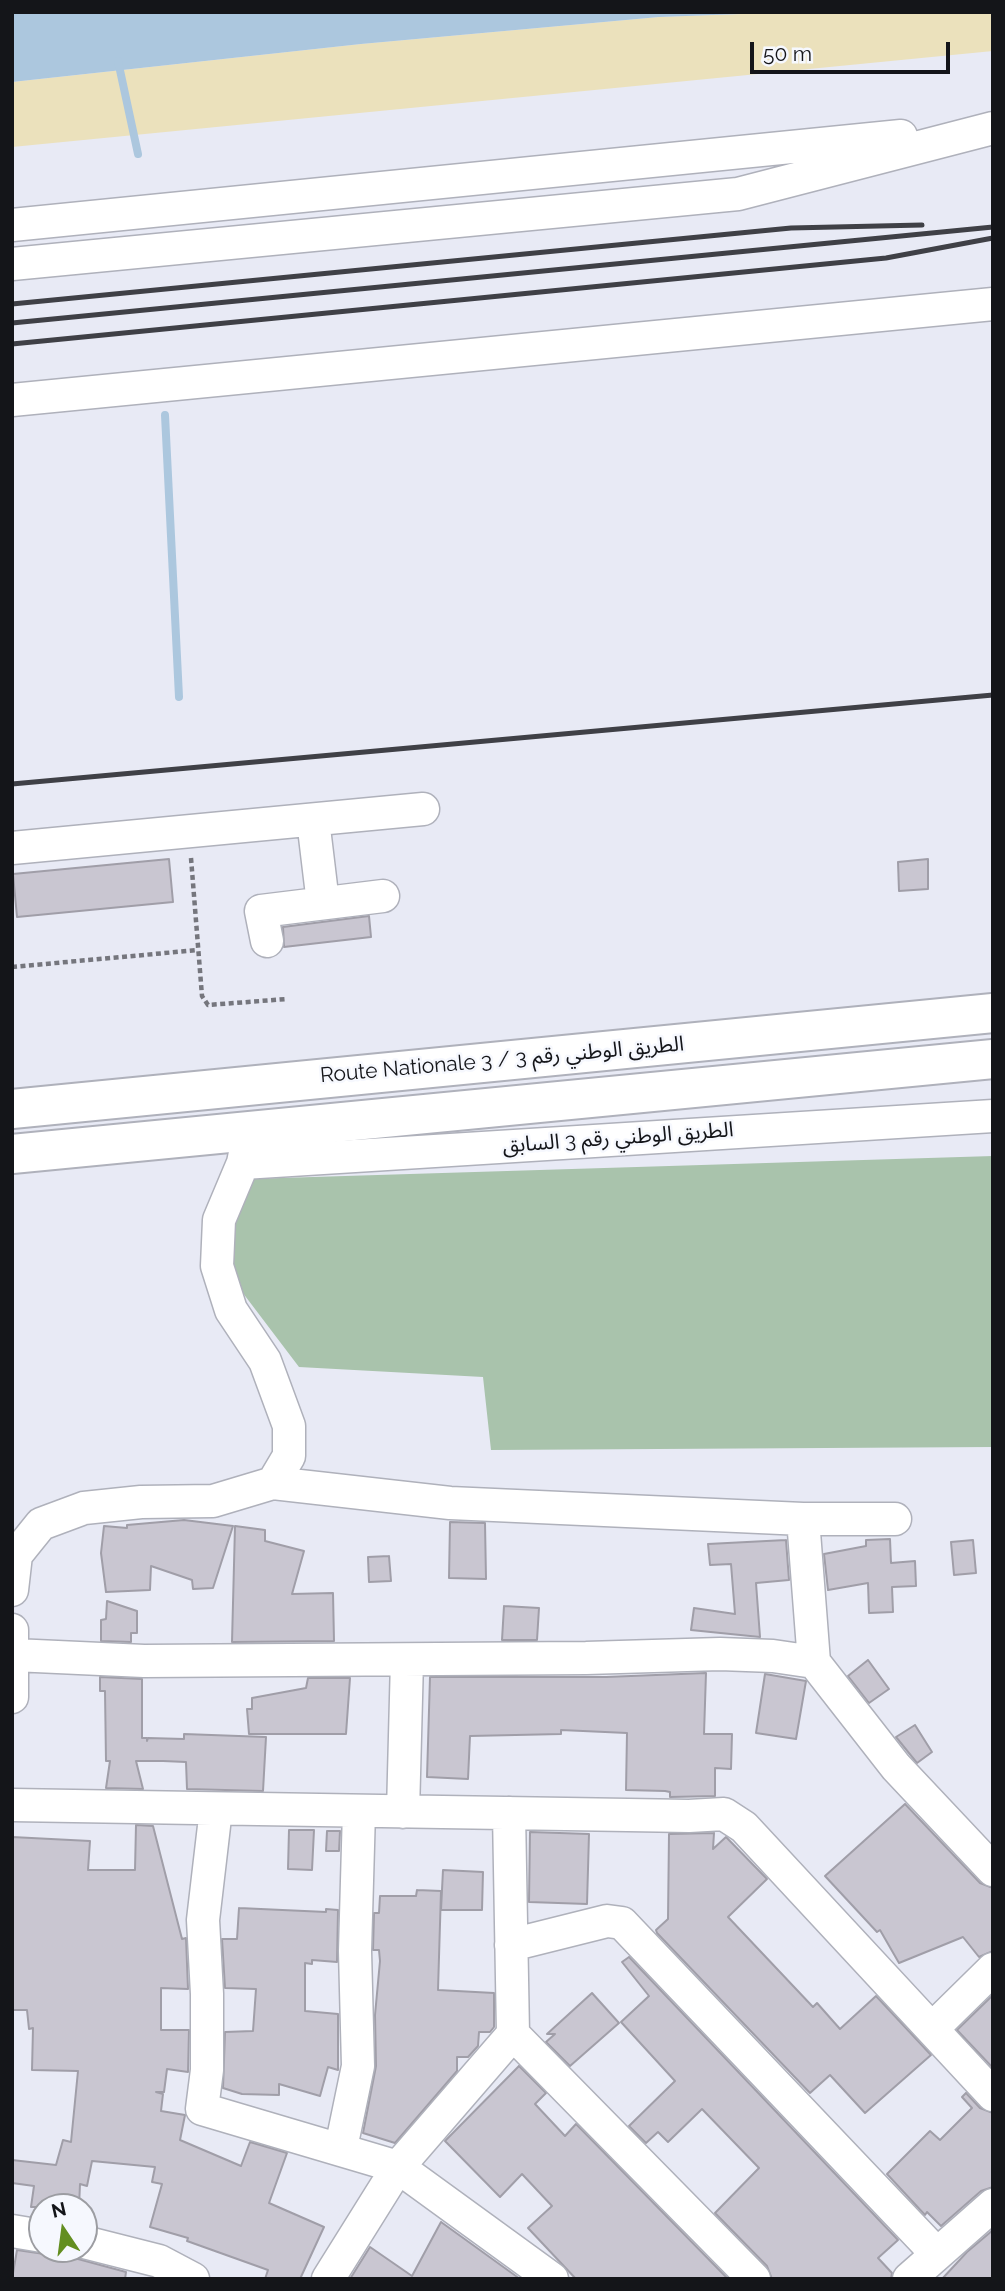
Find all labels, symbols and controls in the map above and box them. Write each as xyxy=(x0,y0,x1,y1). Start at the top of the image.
scale bar xyxy=(753,28,953,72)
text: 50 m xyxy=(763,41,812,66)
street label: Route Nationale 3 / الطريق الوطني رقم 3 xyxy=(319,1032,685,1088)
street label: الطريق الوطني رقم 3 السابق xyxy=(502,1117,734,1159)
north arrow xyxy=(28,2193,98,2263)
text: N xyxy=(49,2197,68,2222)

